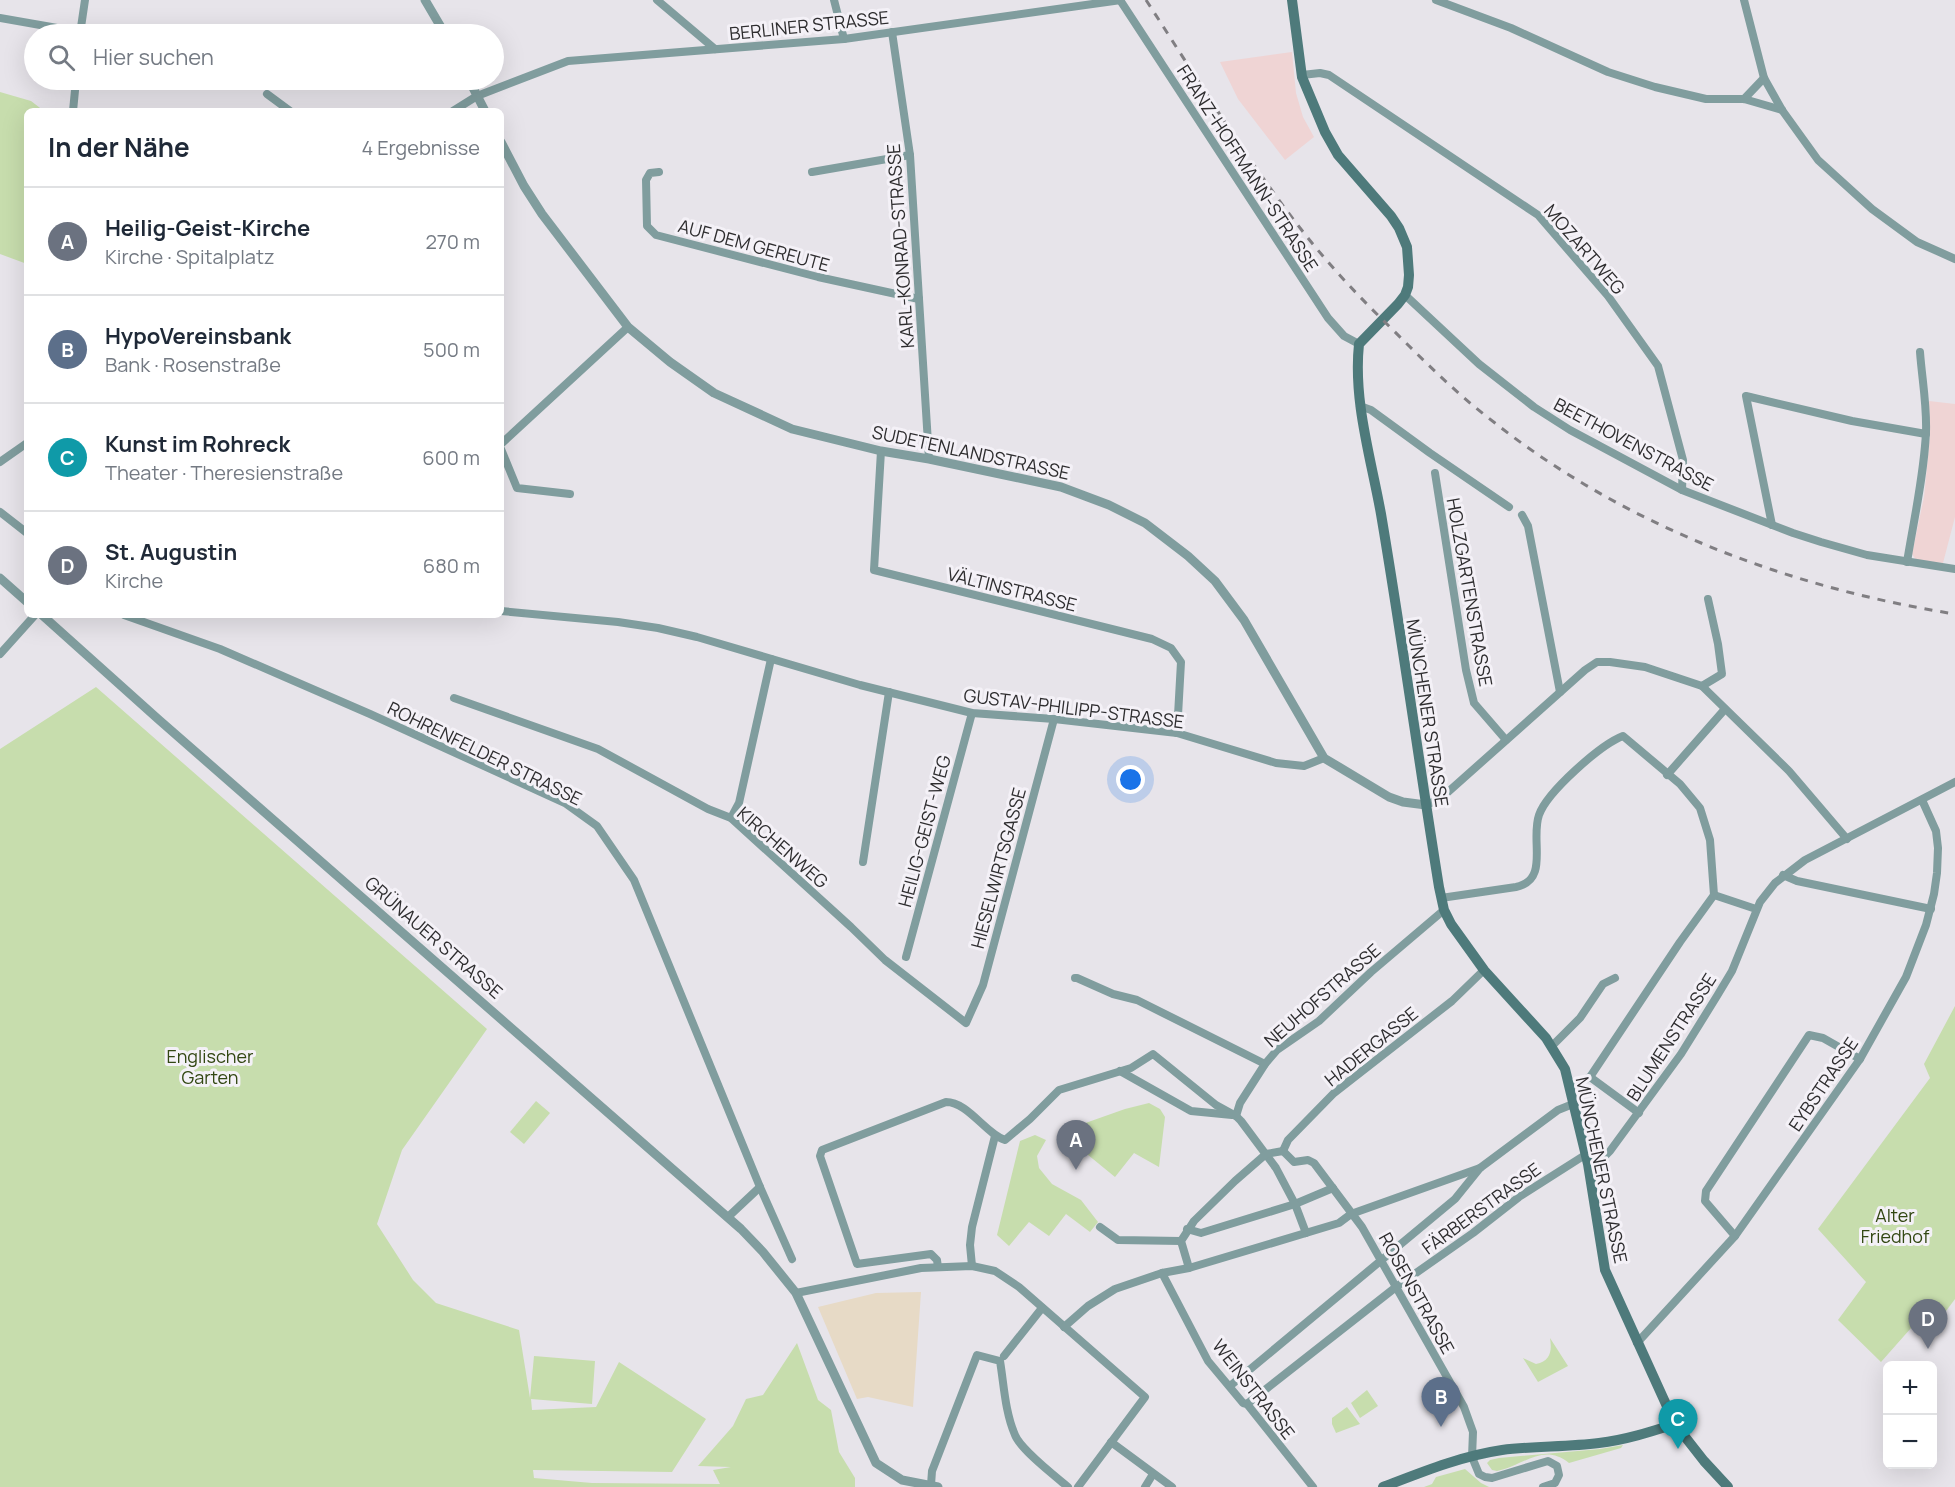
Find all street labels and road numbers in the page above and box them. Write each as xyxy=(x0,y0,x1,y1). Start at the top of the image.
street label: BERLINER STRASSE xyxy=(728,5,890,45)
street label: FRANZ-HOFFMANN-STRASSE xyxy=(1172,60,1324,276)
street label: KARL-KONRAD-STRASSE xyxy=(881,143,919,349)
street label: MOZARTWEG xyxy=(1539,199,1631,299)
street label: AUF DEM GEREUTE xyxy=(676,213,832,277)
street label: BEETHOVENSTRASSE xyxy=(1550,392,1718,496)
street label: SUDETENLANDSTRASSE xyxy=(870,419,1072,485)
street label: HOLZGARTENSTRASSE xyxy=(1442,496,1498,688)
street label: VÄLTINSTRASSE xyxy=(945,561,1079,617)
street label: MÜNCHENER STRASSE xyxy=(1401,617,1455,809)
street label: GUSTAV-PHILIPP-STRASSE xyxy=(962,683,1186,733)
street label: ROHRENFELDER STRASSE xyxy=(384,695,586,811)
street label: HEILIG-GEIST-WEG xyxy=(892,752,956,910)
street label: HIESELWIRTSGASSE xyxy=(965,785,1031,951)
street label: KIRCHENWEG xyxy=(732,801,834,893)
street label: GRÜNAUER STRASSE xyxy=(360,871,508,1003)
street label: NEUHOFSTRASSE xyxy=(1259,938,1385,1052)
street label: BLUMENSTRASSE xyxy=(1621,969,1721,1105)
street label: HADERGASSE xyxy=(1319,1001,1423,1091)
street label: EYBSTRASSE xyxy=(1783,1032,1863,1136)
street label: MÜNCHENER STRASSE xyxy=(1571,1075,1633,1265)
street label: FÄRBERSTRASSE xyxy=(1417,1157,1545,1259)
street label: ROSENSTRASSE xyxy=(1374,1228,1460,1358)
street label: WEINSTRASSE xyxy=(1207,1334,1301,1444)

